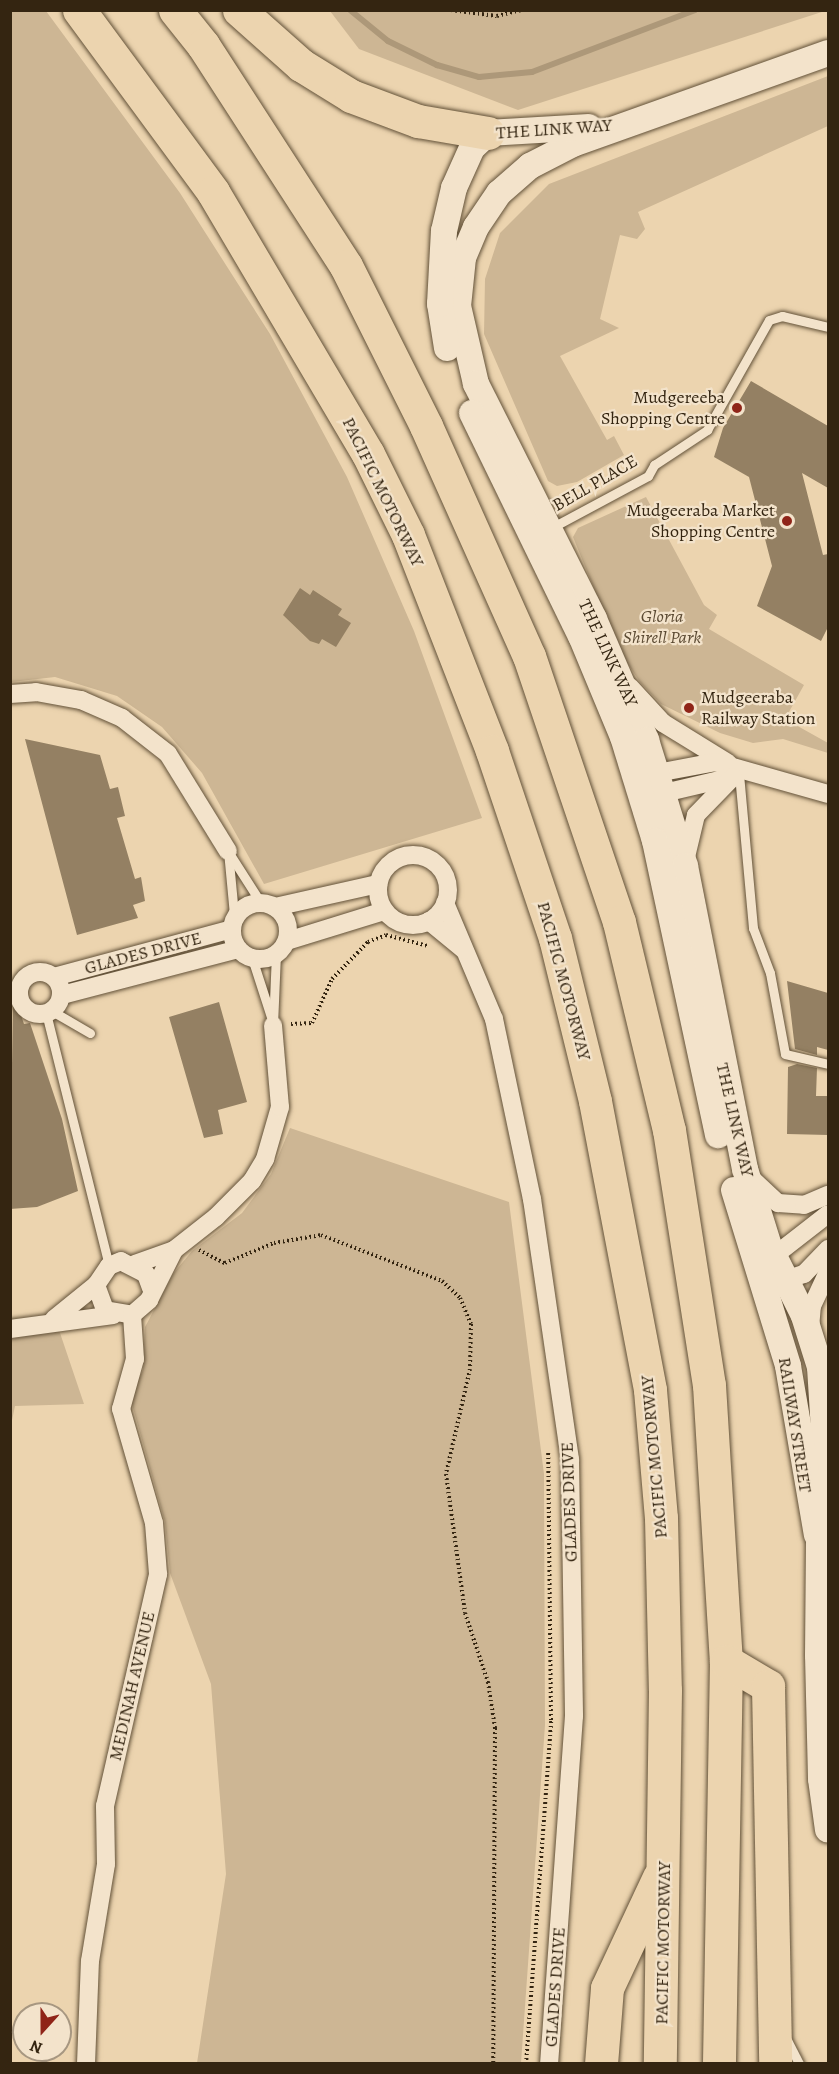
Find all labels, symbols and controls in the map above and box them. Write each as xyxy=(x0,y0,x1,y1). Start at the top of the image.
street label: THE LINK WAY xyxy=(495,114,613,144)
place label: Mudgereeba Shopping Centre xyxy=(601,387,725,430)
marker: Mudgereeba Shopping Centre xyxy=(730,401,744,415)
street label: PACIFIC MOTORWAY xyxy=(337,414,429,570)
street label: BELL PLACE xyxy=(549,450,641,516)
place label: Mudgeeraba Market Shopping Centre xyxy=(626,500,775,542)
marker: Mudgeeraba Market Shopping Centre xyxy=(780,514,794,528)
street label: THE LINK WAY xyxy=(574,596,642,710)
park label: Gloria Shirell Park xyxy=(623,606,701,648)
place label: Mudgeeraba Railway Station xyxy=(701,687,815,730)
marker: Mudgeeraba Railway Station xyxy=(682,701,696,715)
street label: PACIFIC MOTORWAY xyxy=(532,899,596,1063)
street label: GLADES DRIVE xyxy=(82,927,204,979)
street label: THE LINK WAY xyxy=(711,1061,759,1179)
street label: RAILWAY STREET xyxy=(774,1356,816,1494)
street label: PACIFIC MOTORWAY xyxy=(636,1375,672,1539)
street label: GLADES DRIVE xyxy=(556,1442,582,1562)
street label: MEDINAH AVENUE xyxy=(104,1609,160,1763)
street label: PACIFIC MOTORWAY xyxy=(651,1861,675,2025)
street label: GLADES DRIVE xyxy=(540,1926,570,2048)
north arrow xyxy=(12,2002,72,2062)
text: N xyxy=(27,2035,46,2059)

